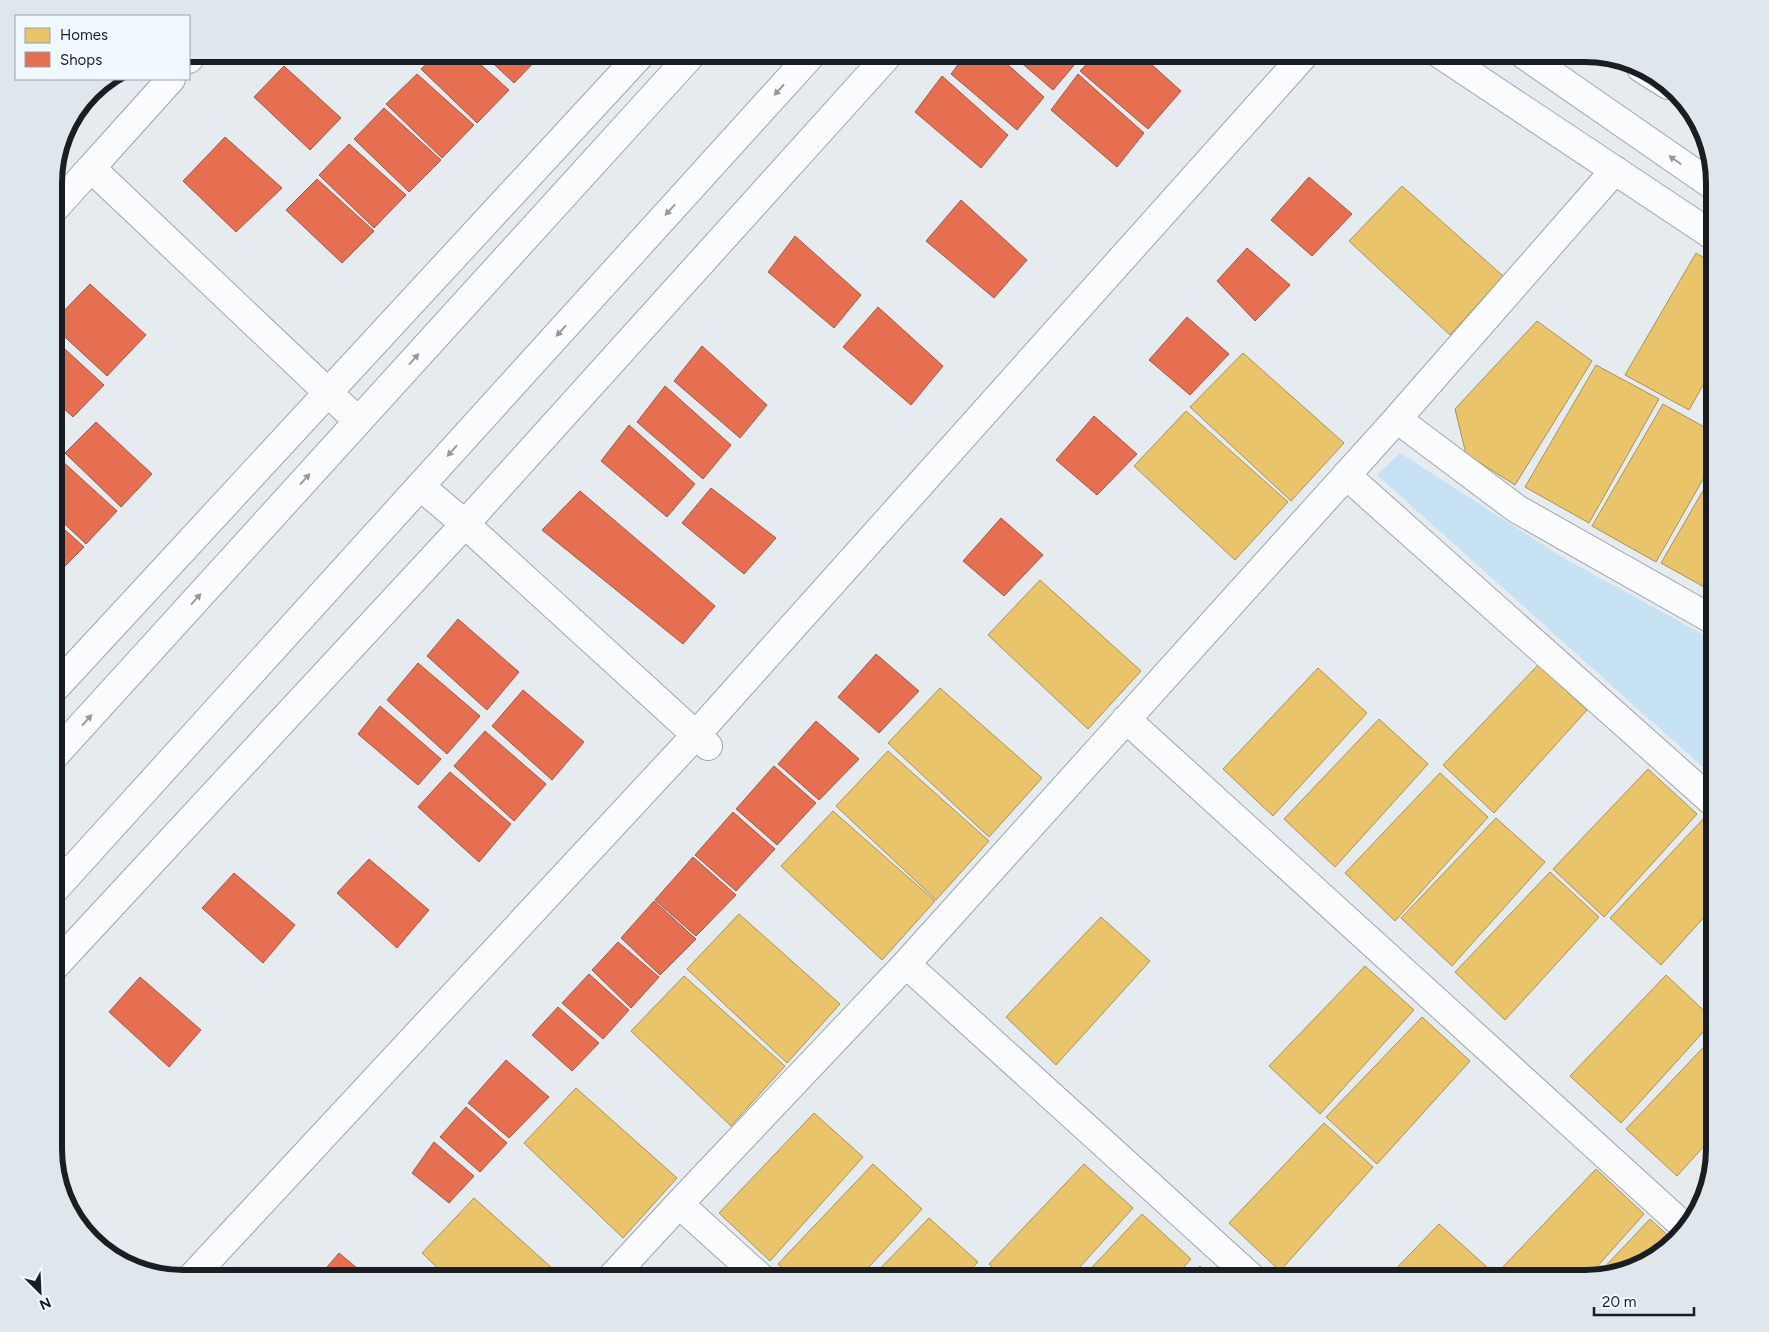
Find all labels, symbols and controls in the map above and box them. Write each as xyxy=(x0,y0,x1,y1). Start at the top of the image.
legend xyxy=(15,15,190,80)
text: Homes xyxy=(60,26,108,44)
text: Shops xyxy=(60,51,102,69)
one-way arrow xyxy=(773,83,785,95)
one-way arrow xyxy=(1668,155,1682,165)
one-way arrow xyxy=(664,204,676,216)
one-way arrow xyxy=(555,324,567,336)
one-way arrow xyxy=(409,352,420,365)
one-way arrow xyxy=(446,444,458,456)
one-way arrow xyxy=(299,473,311,485)
one-way arrow xyxy=(190,594,202,606)
one-way arrow xyxy=(81,714,93,726)
north arrow xyxy=(15,1267,65,1317)
scale bar xyxy=(1594,1284,1694,1316)
text: N xyxy=(37,1293,53,1313)
text: 20 m xyxy=(1602,1293,1636,1311)

